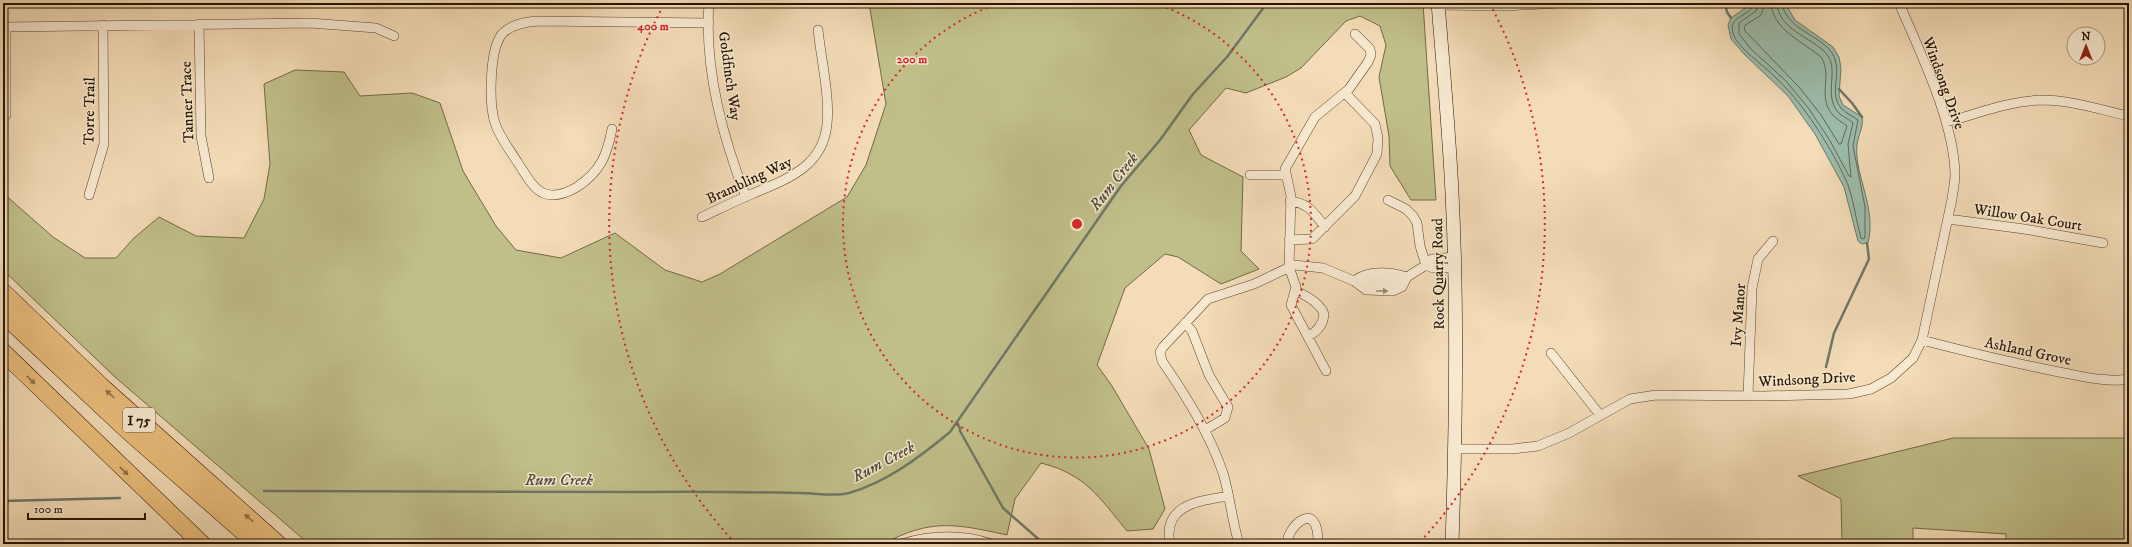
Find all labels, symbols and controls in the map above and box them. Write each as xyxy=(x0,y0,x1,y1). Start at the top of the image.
text: 400 m xyxy=(636,19,669,34)
north arrow xyxy=(2066,26,2106,66)
street label: Goldfinch Way xyxy=(714,30,745,123)
text: N xyxy=(2081,30,2091,44)
street label: Windsong Drive xyxy=(1918,33,1969,132)
text: 200 m xyxy=(897,52,927,67)
street label: Tanner Trace xyxy=(177,61,198,143)
street label: Torre Trail xyxy=(79,76,100,145)
water label: Rum Creek xyxy=(1084,148,1143,215)
street label: Brambling Way xyxy=(703,152,796,209)
street label: Willow Oak Court xyxy=(1972,199,2084,235)
centre of rings xyxy=(1070,217,1084,231)
street label: Rock Quarry Road xyxy=(1428,218,1449,330)
street label: Ivy Manor xyxy=(1727,282,1750,347)
one-way arrow xyxy=(1376,288,1389,294)
street label: Ashland Grove xyxy=(1983,333,2073,370)
street label: Windsong Drive xyxy=(1757,367,1856,392)
one-way arrow xyxy=(26,375,36,384)
one-way arrow xyxy=(105,390,116,399)
road number: I 75 xyxy=(123,408,155,432)
water label: Rum Creek xyxy=(848,437,918,487)
one-way arrow xyxy=(119,466,129,475)
water label: Rum Creek xyxy=(524,470,593,490)
scale bar xyxy=(28,495,145,521)
text: 100 m xyxy=(34,502,63,517)
one-way arrow xyxy=(245,514,254,523)

